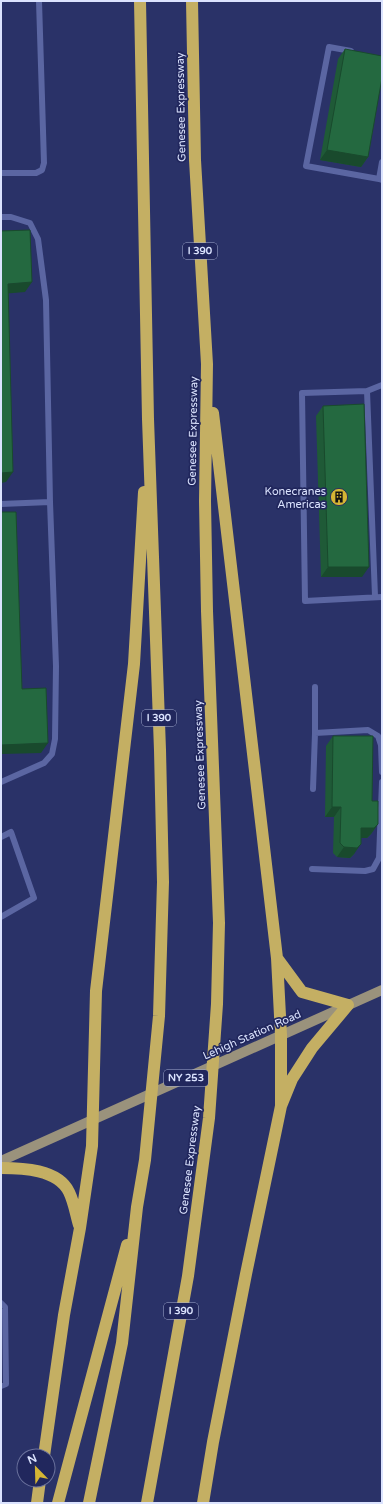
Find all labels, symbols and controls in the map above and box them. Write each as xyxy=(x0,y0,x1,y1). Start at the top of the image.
street label: Genesee Expressway xyxy=(174,52,188,162)
road number: I 390 xyxy=(183,243,217,259)
street label: Genesee Expressway xyxy=(186,376,200,486)
place label: Konecranes Americas xyxy=(265,485,326,511)
building icon: Konecranes Americas xyxy=(329,487,349,507)
street label: Genesee Expressway xyxy=(192,700,208,810)
road number: I 390 xyxy=(142,710,176,726)
street label: Lehigh Station Road xyxy=(201,1007,303,1063)
road number: NY 253 xyxy=(164,1070,208,1086)
street label: Genesee Expressway xyxy=(177,1105,203,1215)
road number: I 390 xyxy=(164,1303,198,1319)
north arrow xyxy=(16,1448,56,1488)
text: N xyxy=(26,1452,39,1467)

